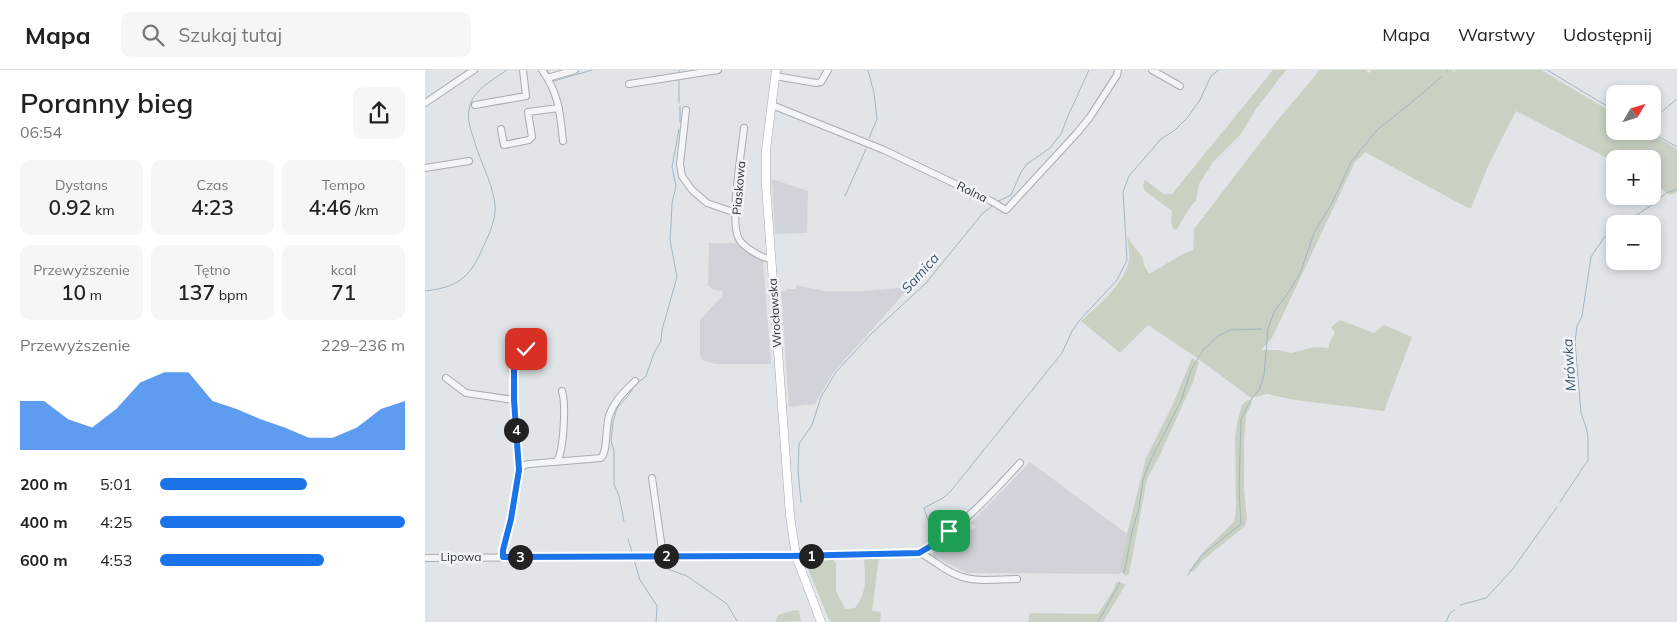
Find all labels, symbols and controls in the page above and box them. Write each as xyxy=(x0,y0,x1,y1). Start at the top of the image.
search box xyxy=(121,12,471,57)
text: Mapa xyxy=(25,20,91,50)
icon: search xyxy=(139,21,167,49)
text: Szukaj tutaj xyxy=(179,23,282,47)
text: Mapa xyxy=(1382,23,1430,46)
text: Warstwy xyxy=(1458,23,1535,46)
text: Udostępnij xyxy=(1563,23,1652,46)
text: Poranny bieg xyxy=(20,85,194,120)
north arrow xyxy=(1606,85,1661,140)
map controls xyxy=(1606,85,1661,270)
button: share xyxy=(353,87,405,139)
text: 06:54 xyxy=(20,122,62,142)
button: + xyxy=(1606,150,1661,205)
street label: Piaskowa xyxy=(729,160,748,216)
text: Dystans xyxy=(55,176,108,194)
text: Czas xyxy=(197,176,228,194)
text: Tempo xyxy=(322,176,365,194)
street label: Rolna xyxy=(955,178,990,205)
text: 0.92 xyxy=(49,194,91,220)
text: 4:23 xyxy=(191,194,234,220)
text: 4:46 xyxy=(309,194,351,220)
text: km xyxy=(91,201,114,219)
text: /km xyxy=(351,201,378,219)
button: − xyxy=(1606,215,1661,270)
water label: Samica xyxy=(897,249,943,297)
text: Przewyższenie xyxy=(33,261,130,279)
text: Tętno xyxy=(194,261,231,279)
text: kcal xyxy=(331,261,356,279)
street label: Wrocławska xyxy=(765,278,784,348)
text: 10 xyxy=(61,279,86,305)
text: 137 xyxy=(177,279,215,305)
text: 71 xyxy=(331,279,356,305)
text: m xyxy=(86,286,102,304)
text: bpm xyxy=(215,286,248,304)
pin xyxy=(505,328,547,370)
text: Przewyższenie xyxy=(20,335,130,355)
text: 229–236 m xyxy=(321,335,405,355)
icon: check xyxy=(512,335,540,363)
water label: Mrówka xyxy=(1558,338,1580,392)
pin: 4 xyxy=(503,418,529,442)
text: 4 xyxy=(512,421,521,439)
text: 200 m xyxy=(20,474,68,494)
text: 5:01 xyxy=(100,474,132,494)
pin xyxy=(928,510,970,552)
text: 400 m xyxy=(20,512,68,532)
text: 4:25 xyxy=(100,512,132,532)
icon: arrive xyxy=(935,517,963,545)
pin: 3 xyxy=(507,544,533,570)
pin: 2 xyxy=(653,544,679,568)
pin: 1 xyxy=(799,544,823,568)
text: 2 xyxy=(662,547,671,565)
text: 1 xyxy=(807,547,816,565)
text: 3 xyxy=(516,548,525,566)
street label: Lipowa xyxy=(441,549,481,564)
text: 600 m xyxy=(20,550,68,570)
text: 4:53 xyxy=(100,550,132,570)

